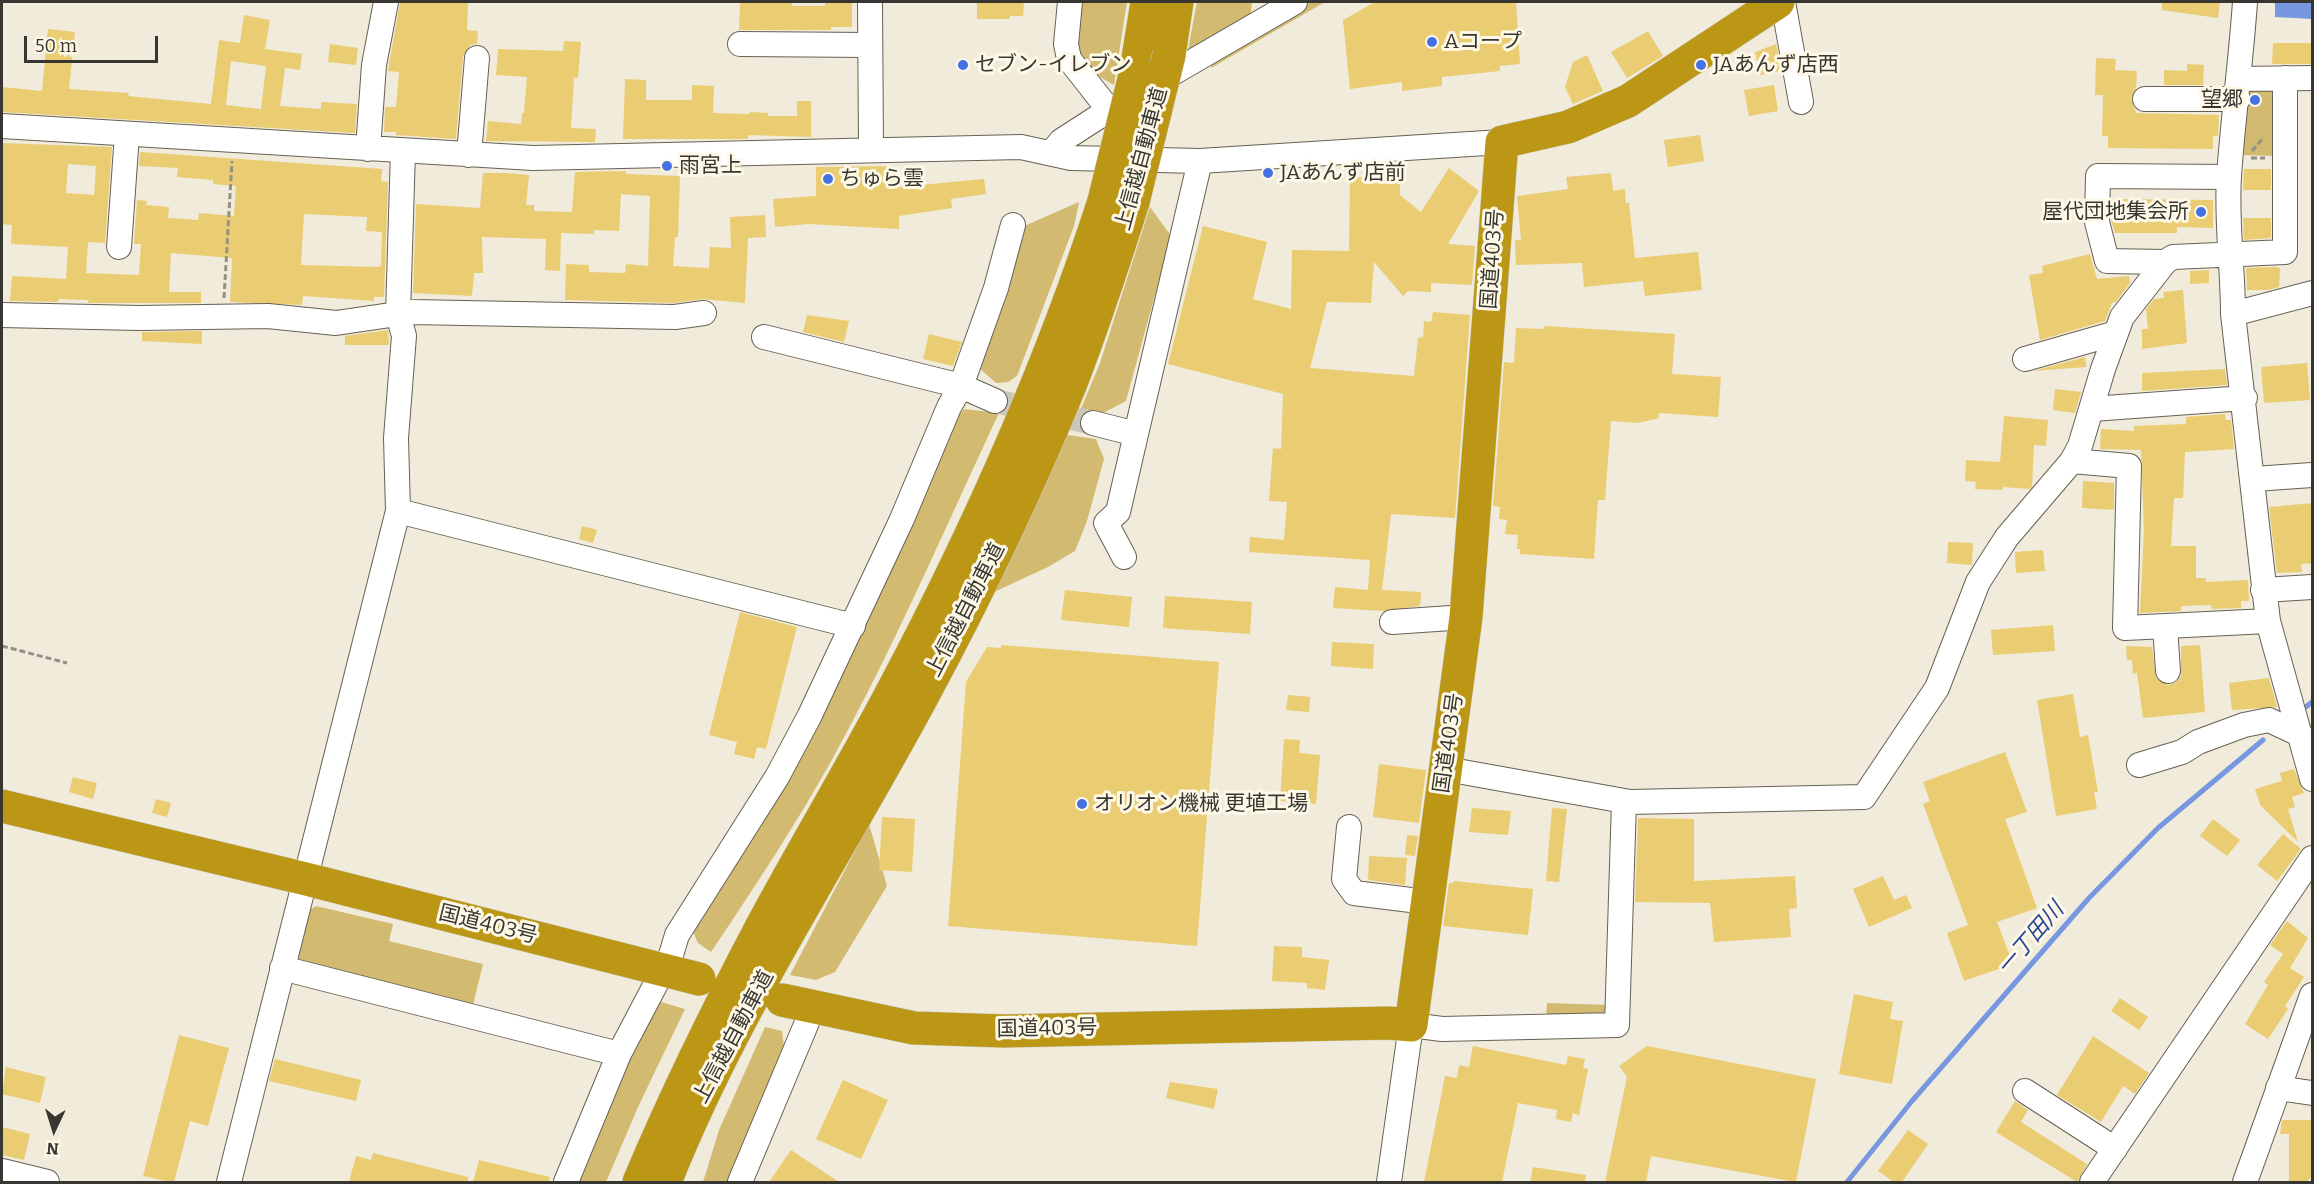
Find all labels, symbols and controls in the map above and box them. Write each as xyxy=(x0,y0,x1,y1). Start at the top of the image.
scale bar xyxy=(27,24,160,62)
place label: Aコープ xyxy=(1444,29,1522,55)
text: 50 m xyxy=(35,35,77,57)
marker: Aコープ xyxy=(1425,35,1439,49)
place label: セブン-イレブン xyxy=(975,52,1132,78)
place label: JAあんず店西 xyxy=(1713,52,1839,78)
marker: セブン-イレブン xyxy=(956,58,970,72)
marker: JAあんず店西 xyxy=(1694,58,1708,72)
street label: 上信越自動車道 xyxy=(1111,85,1173,233)
place label: 望郷 xyxy=(2201,87,2243,113)
marker: 望郷 xyxy=(2248,93,2262,107)
place label: 雨宮上 xyxy=(679,153,742,179)
marker: 雨宮上 xyxy=(660,159,674,173)
place label: JAあんず店前 xyxy=(1280,160,1406,186)
place label: ちゅら雲 xyxy=(840,166,924,192)
marker: JAあんず店前 xyxy=(1261,166,1275,180)
marker: ちゅら雲 xyxy=(821,172,835,186)
place label: 屋代団地集会所 xyxy=(2042,199,2189,225)
marker: 屋代団地集会所 xyxy=(2194,205,2208,219)
street label: 国道403号 xyxy=(1477,208,1509,310)
street label: 上信越自動車道 xyxy=(921,539,1011,681)
street label: 国道403号 xyxy=(1430,691,1468,795)
place label: オリオン機械 更埴工場 xyxy=(1094,791,1308,817)
marker: オリオン機械 更埴工場 xyxy=(1075,797,1089,811)
water label: 一丁田川 xyxy=(1992,897,2070,981)
street label: 国道403号 xyxy=(436,901,540,949)
street label: 上信越自動車道 xyxy=(688,966,780,1108)
street label: 国道403号 xyxy=(996,1016,1098,1042)
north arrow xyxy=(24,1100,84,1160)
text: N xyxy=(46,1139,60,1158)

